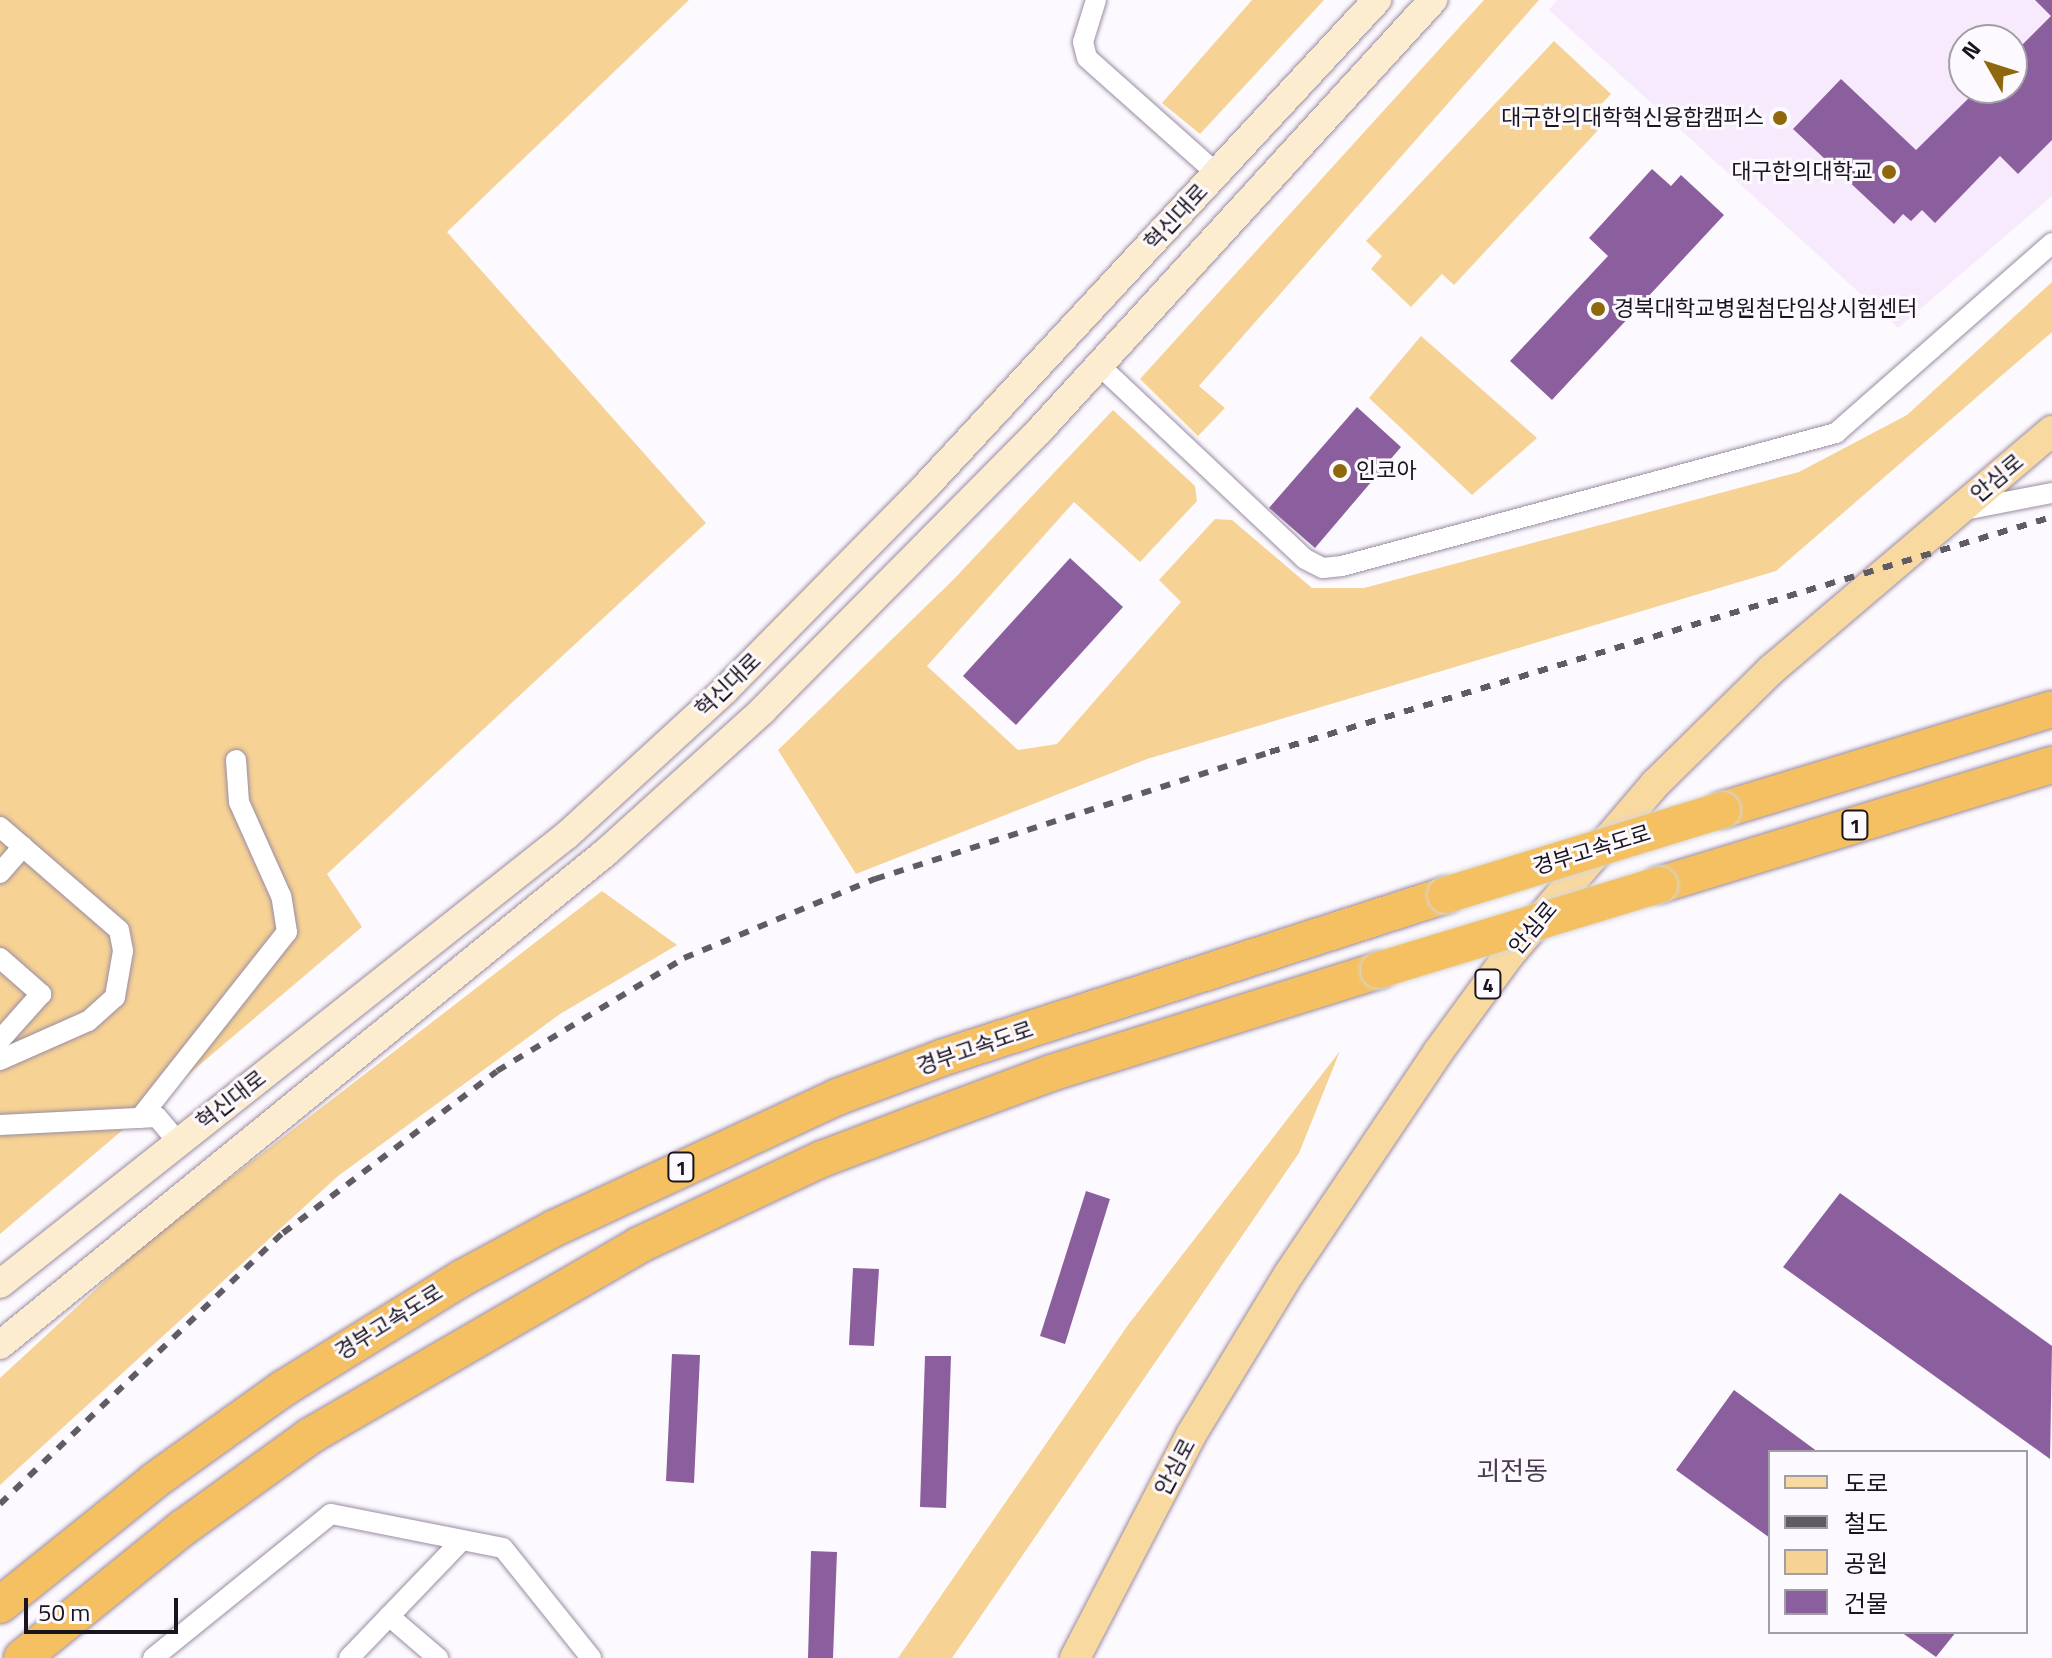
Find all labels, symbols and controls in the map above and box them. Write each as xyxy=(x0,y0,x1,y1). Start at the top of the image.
north arrow xyxy=(1948,24,2028,104)
text: N xyxy=(1953,34,1989,67)
place label: 대구한의대학혁신융합캠퍼스 xyxy=(1501,105,1764,131)
marker: 대구한의대학혁신융합캠퍼스 xyxy=(1771,109,1789,127)
place label: 대구한의대학교 xyxy=(1731,159,1873,185)
marker: 대구한의대학교 xyxy=(1880,163,1898,181)
street label: 혁신대로 xyxy=(1139,178,1213,256)
place label: 경북대학교병원첨단임상시험센터 xyxy=(1614,296,1918,322)
marker: 경북대학교병원첨단임상시험센터 xyxy=(1589,300,1607,318)
street label: 안심로 xyxy=(1965,448,2029,508)
place label: 인코아 xyxy=(1356,458,1417,484)
marker: 인코아 xyxy=(1331,462,1349,480)
street label: 혁신대로 xyxy=(690,647,766,723)
road number: 1 xyxy=(1841,809,1869,841)
street label: 경부고속도로 xyxy=(1530,820,1654,880)
street label: 안심로 xyxy=(1503,896,1563,960)
road number: 4 xyxy=(1474,968,1502,1000)
street label: 경부고속도로 xyxy=(913,1016,1037,1080)
street label: 혁신대로 xyxy=(191,1065,271,1135)
road number: 1 xyxy=(667,1151,695,1183)
street label: 경부고속도로 xyxy=(331,1279,447,1365)
street label: 안심로 xyxy=(1149,1434,1201,1500)
legend xyxy=(1768,1450,2028,1634)
district label: 괴전동 xyxy=(1476,1455,1548,1487)
text: 도로 xyxy=(1844,1465,1888,1501)
text: 철도 xyxy=(1844,1505,1888,1541)
text: 공원 xyxy=(1844,1545,1888,1581)
scale bar xyxy=(28,1582,182,1632)
text: 건물 xyxy=(1844,1585,1888,1621)
text: 50 m xyxy=(38,1594,90,1630)

